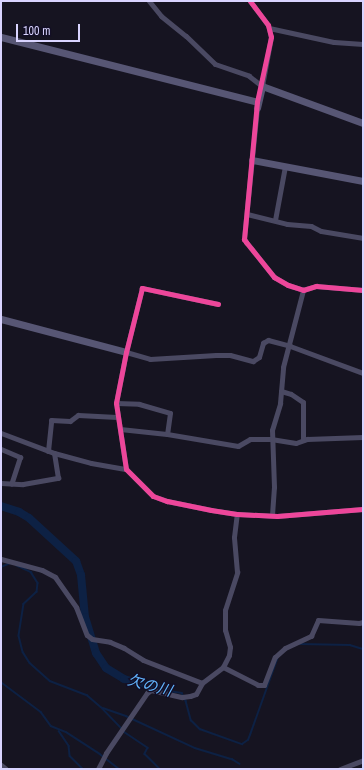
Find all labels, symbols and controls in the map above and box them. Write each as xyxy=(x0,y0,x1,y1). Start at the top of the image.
scale bar xyxy=(18,16,82,42)
text: 100 m xyxy=(23,23,50,39)
water label: 欠の川 xyxy=(126,670,174,700)

